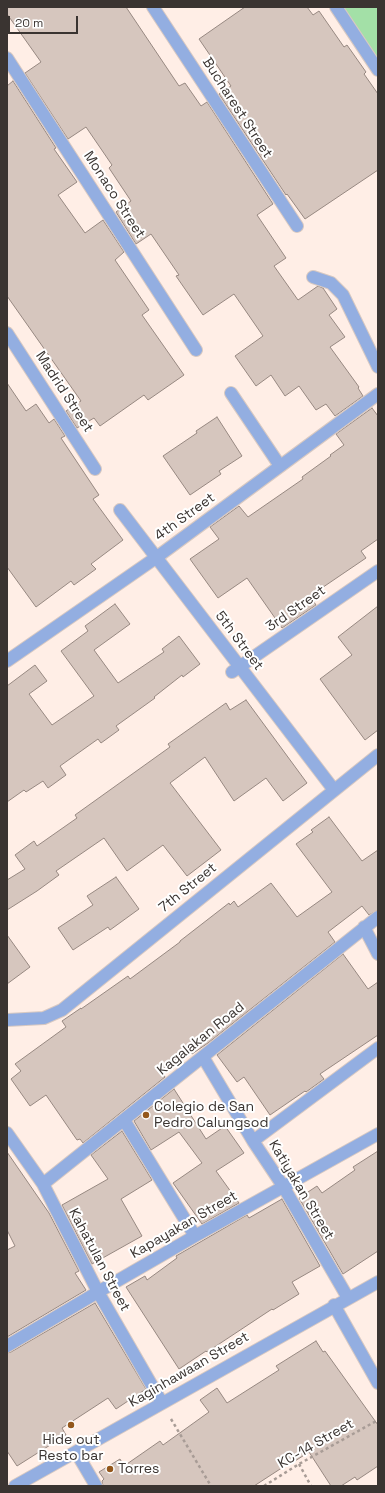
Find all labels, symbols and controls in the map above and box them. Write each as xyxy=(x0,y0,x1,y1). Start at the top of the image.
scale bar xyxy=(10,8,80,34)
text: 20 m xyxy=(15,15,43,31)
street label: Bucharest Street xyxy=(198,55,276,161)
street label: Monaco Street xyxy=(80,148,148,242)
street label: Madrid Street xyxy=(32,348,96,436)
street label: 4th Street xyxy=(152,490,218,544)
street label: 3rd Street xyxy=(263,582,329,636)
street label: 5th Street xyxy=(211,608,267,674)
street label: 7th Street xyxy=(156,860,220,916)
street label: Kagalakan Road xyxy=(154,999,248,1079)
place label: Colegio de San Pedro Calungsod xyxy=(154,1099,268,1132)
marker: Colegio de San Pedro Calungsod xyxy=(141,1110,151,1120)
street label: Katiyakan Street xyxy=(265,1137,337,1243)
street label: Kapayakan Street xyxy=(128,1188,240,1262)
street label: Kahatulan Street xyxy=(65,1206,133,1314)
street label: Kaginhawaan Street xyxy=(126,1329,252,1411)
street label: KC-14 Street xyxy=(275,1416,357,1472)
marker: Hide out Resto bar xyxy=(66,1420,76,1430)
place label: Hide out Resto bar xyxy=(38,1432,104,1464)
place label: Torres xyxy=(118,1461,159,1477)
marker: Torres xyxy=(105,1464,115,1474)

